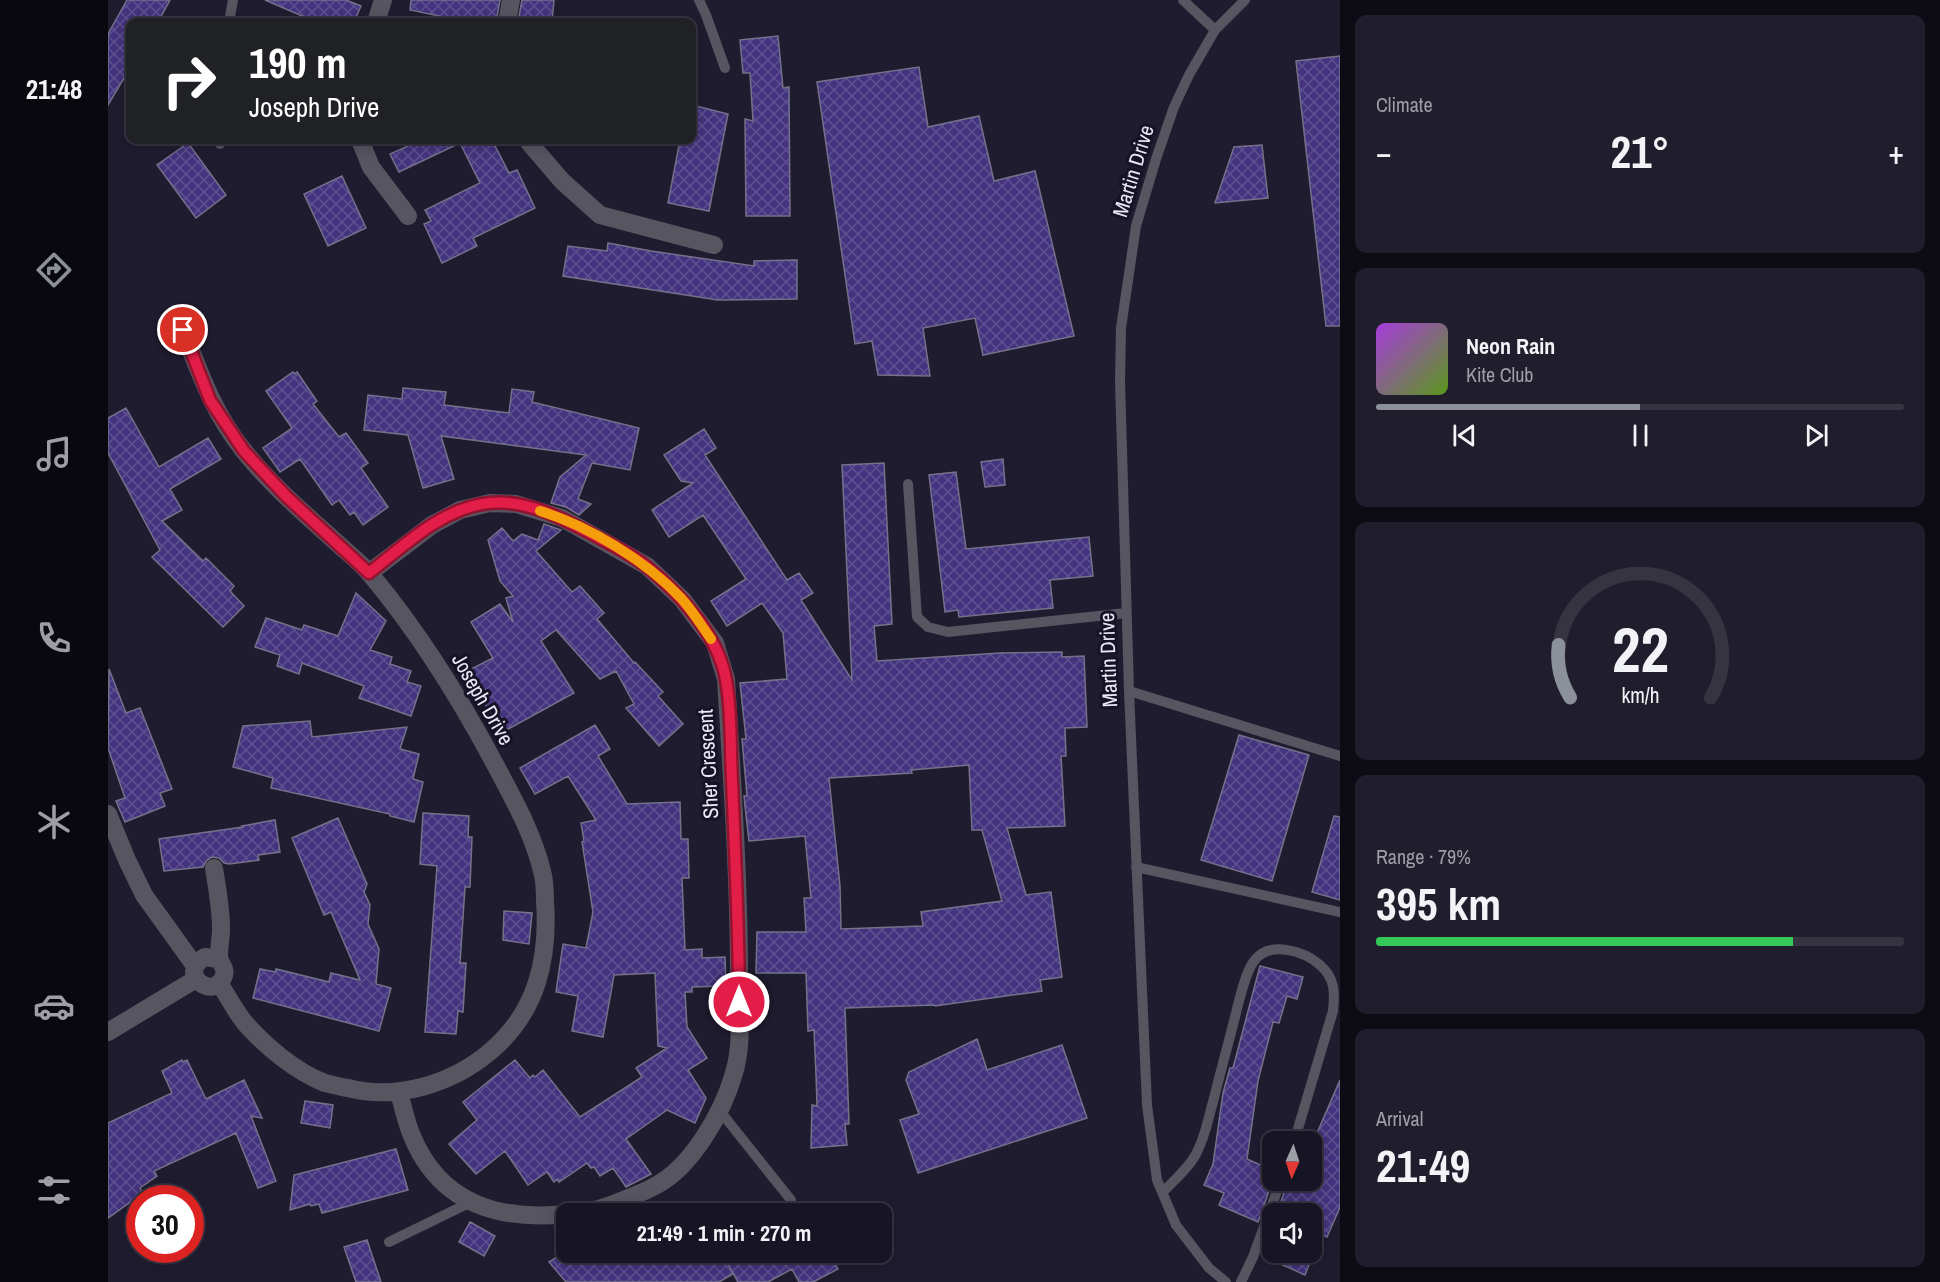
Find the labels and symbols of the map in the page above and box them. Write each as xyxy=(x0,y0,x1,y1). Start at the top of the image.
street label: Martin Drive xyxy=(1105,121,1161,221)
pin xyxy=(157,304,208,355)
street label: Martin Drive xyxy=(1092,612,1124,708)
street label: Joseph Drive xyxy=(445,648,521,750)
street label: Sher Crescent xyxy=(691,708,725,820)
position arrow xyxy=(707,970,771,1034)
north arrow xyxy=(1262,1131,1322,1191)
speed limit sign: 30 xyxy=(126,1185,204,1263)

